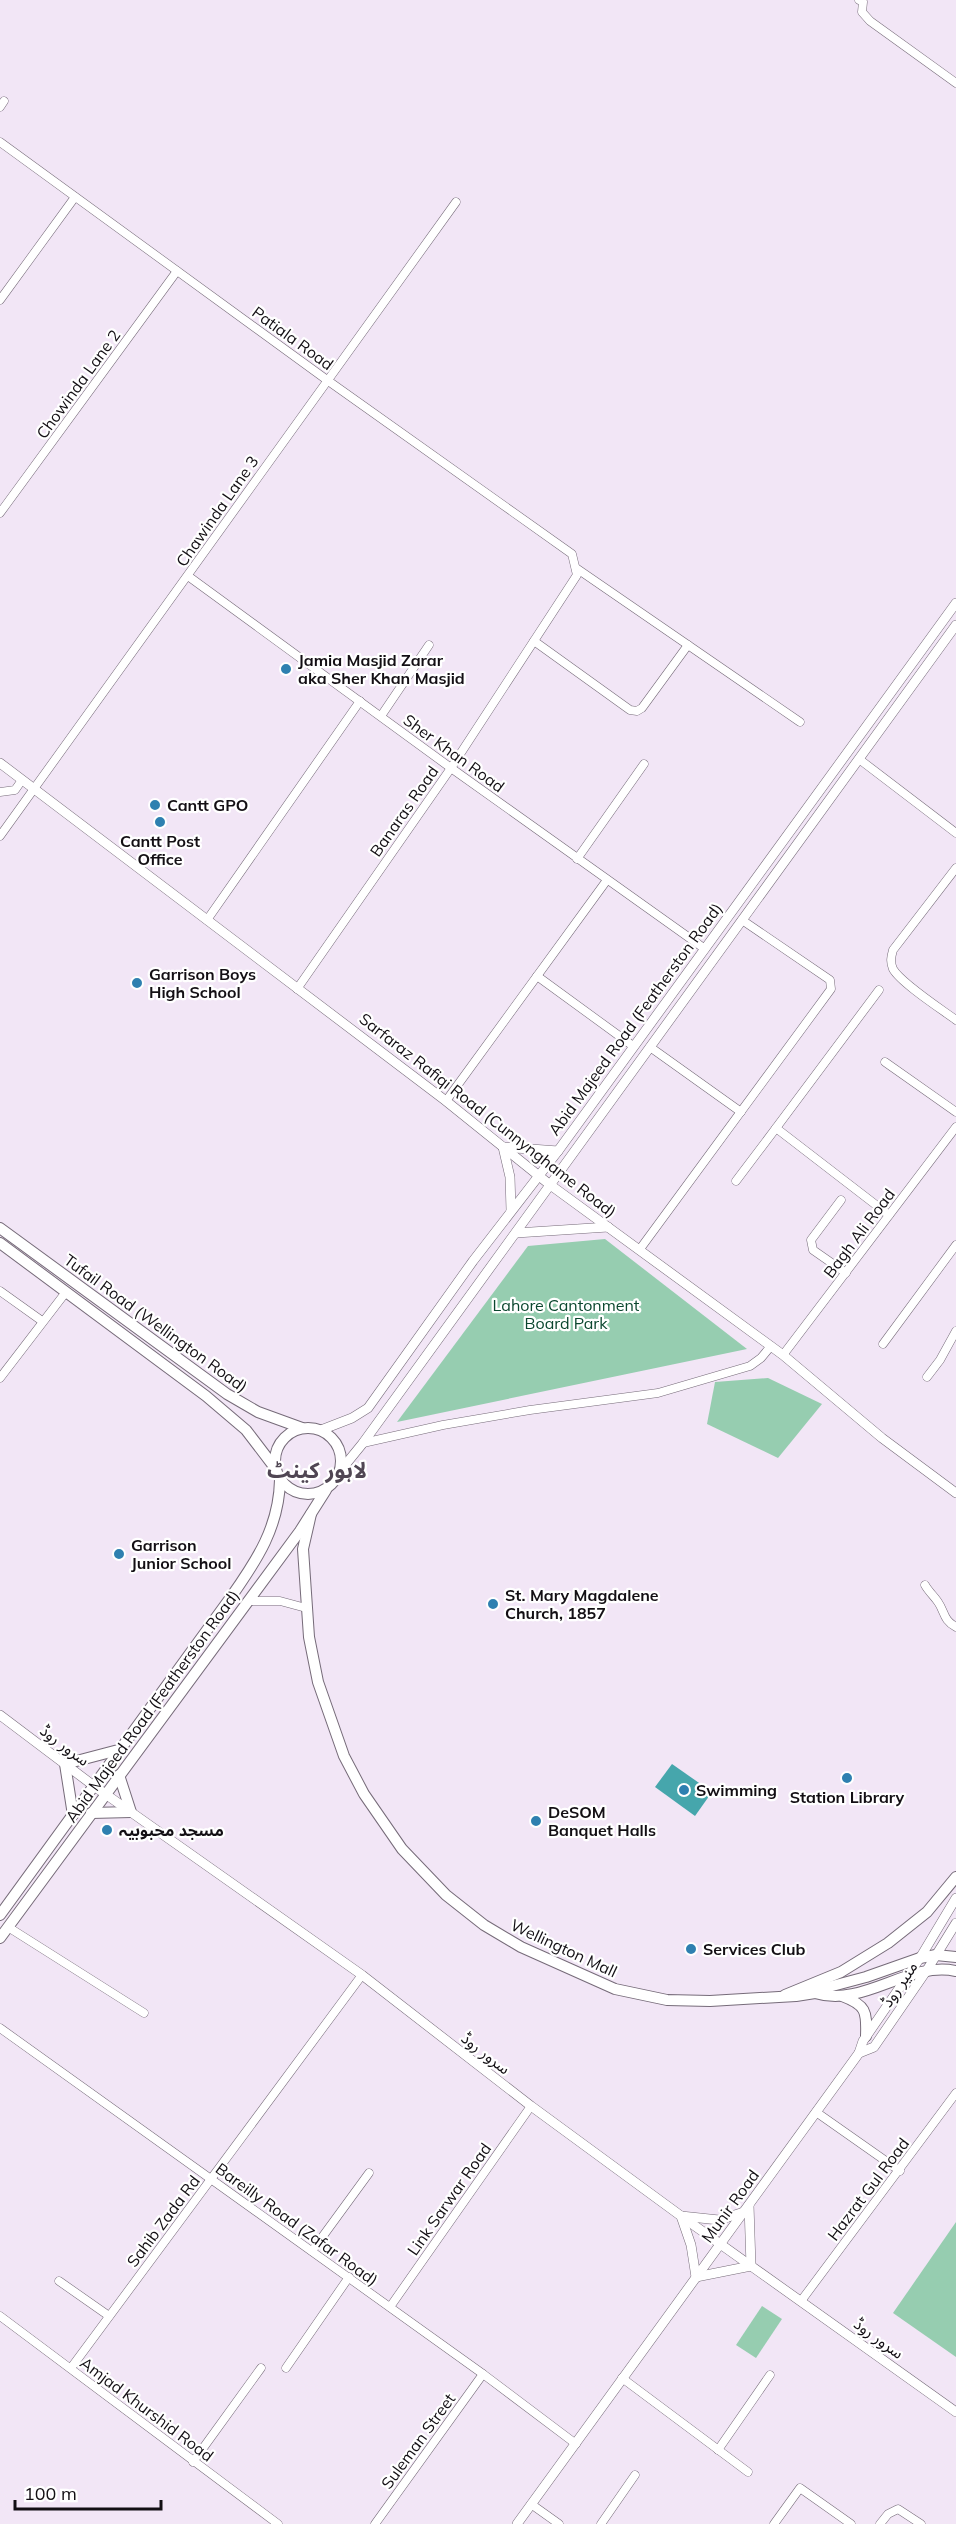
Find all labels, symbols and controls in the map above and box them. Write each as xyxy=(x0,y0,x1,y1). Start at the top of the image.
street label: Patiala Road xyxy=(249,302,337,374)
street label: Chowinda Lane 2 xyxy=(32,326,124,442)
street label: Chawinda Lane 3 xyxy=(171,452,263,570)
place label: Jamia Masjid Zarar aka Sher Khan Masjid xyxy=(298,650,465,688)
marker: Jamia Masjid Zarar aka Sher Khan Masjid xyxy=(279,662,293,676)
street label: Sher Khan Road xyxy=(400,710,508,796)
street label: Banaras Road xyxy=(365,762,443,860)
place label: Cantt GPO xyxy=(167,795,248,815)
marker: Cantt GPO xyxy=(148,798,162,812)
marker: Cantt Post Office xyxy=(153,815,167,829)
place label: Cantt Post Office xyxy=(120,831,200,869)
street label: Abid Majeed Road (Featherston Road) xyxy=(544,899,726,1139)
place label: Garrison Boys High School xyxy=(149,964,256,1002)
marker: Garrison Boys High School xyxy=(130,976,144,990)
street label: Sarfaraz Rafiqi Road (Cunnynghame Road) xyxy=(355,1008,621,1222)
street label: Bagh Ali Road xyxy=(819,1184,899,1282)
street label: Tufail Road (Wellington Road) xyxy=(60,1250,252,1396)
park label: Lahore Cantonment Board Park xyxy=(493,1295,640,1333)
district label: لاہور کینٹ xyxy=(267,1456,367,1484)
place label: Garrison Junior School xyxy=(131,1535,231,1573)
marker: Garrison Junior School xyxy=(112,1547,126,1561)
place label: St. Mary Magdalene Church, 1857 xyxy=(505,1585,659,1623)
street label: Abid Majeed Road (Featherston Road) xyxy=(61,1586,243,1826)
marker: St. Mary Magdalene Church, 1857 xyxy=(486,1597,500,1611)
street label: سرور روڈ xyxy=(36,1720,94,1770)
marker: Station Library xyxy=(840,1771,854,1785)
place label: Swimming xyxy=(696,1780,777,1800)
marker: Swimming xyxy=(677,1783,691,1797)
place label: Station Library xyxy=(790,1787,905,1807)
place label: DeSOM Banquet Halls xyxy=(548,1802,656,1840)
marker: DeSOM Banquet Halls xyxy=(529,1814,543,1828)
place label: مسجد محبوبیہ xyxy=(119,1820,224,1840)
marker: مسجد محبوبیہ xyxy=(100,1823,114,1837)
street label: Wellington Mall xyxy=(508,1915,620,1981)
place label: Services Club xyxy=(703,1939,805,1959)
marker: Services Club xyxy=(684,1942,698,1956)
street label: منیر روڈ xyxy=(876,1957,922,2011)
street label: سرور روڈ xyxy=(457,2028,515,2078)
street label: Hazrat Gul Road xyxy=(823,2134,913,2244)
street label: Link Sarwar Road xyxy=(403,2139,495,2259)
street label: Bareilly Road (Zafar Road) xyxy=(212,2158,382,2290)
street label: Munir Road xyxy=(697,2166,763,2246)
street label: Sahib Zada Rd xyxy=(122,2171,204,2271)
street label: سرور روڈ xyxy=(850,2313,908,2363)
street label: Amjad Khurshid Road xyxy=(76,2352,218,2466)
street label: Suleman Street xyxy=(377,2389,460,2493)
scale bar xyxy=(15,2473,160,2511)
text: 100 m xyxy=(24,2482,77,2505)

